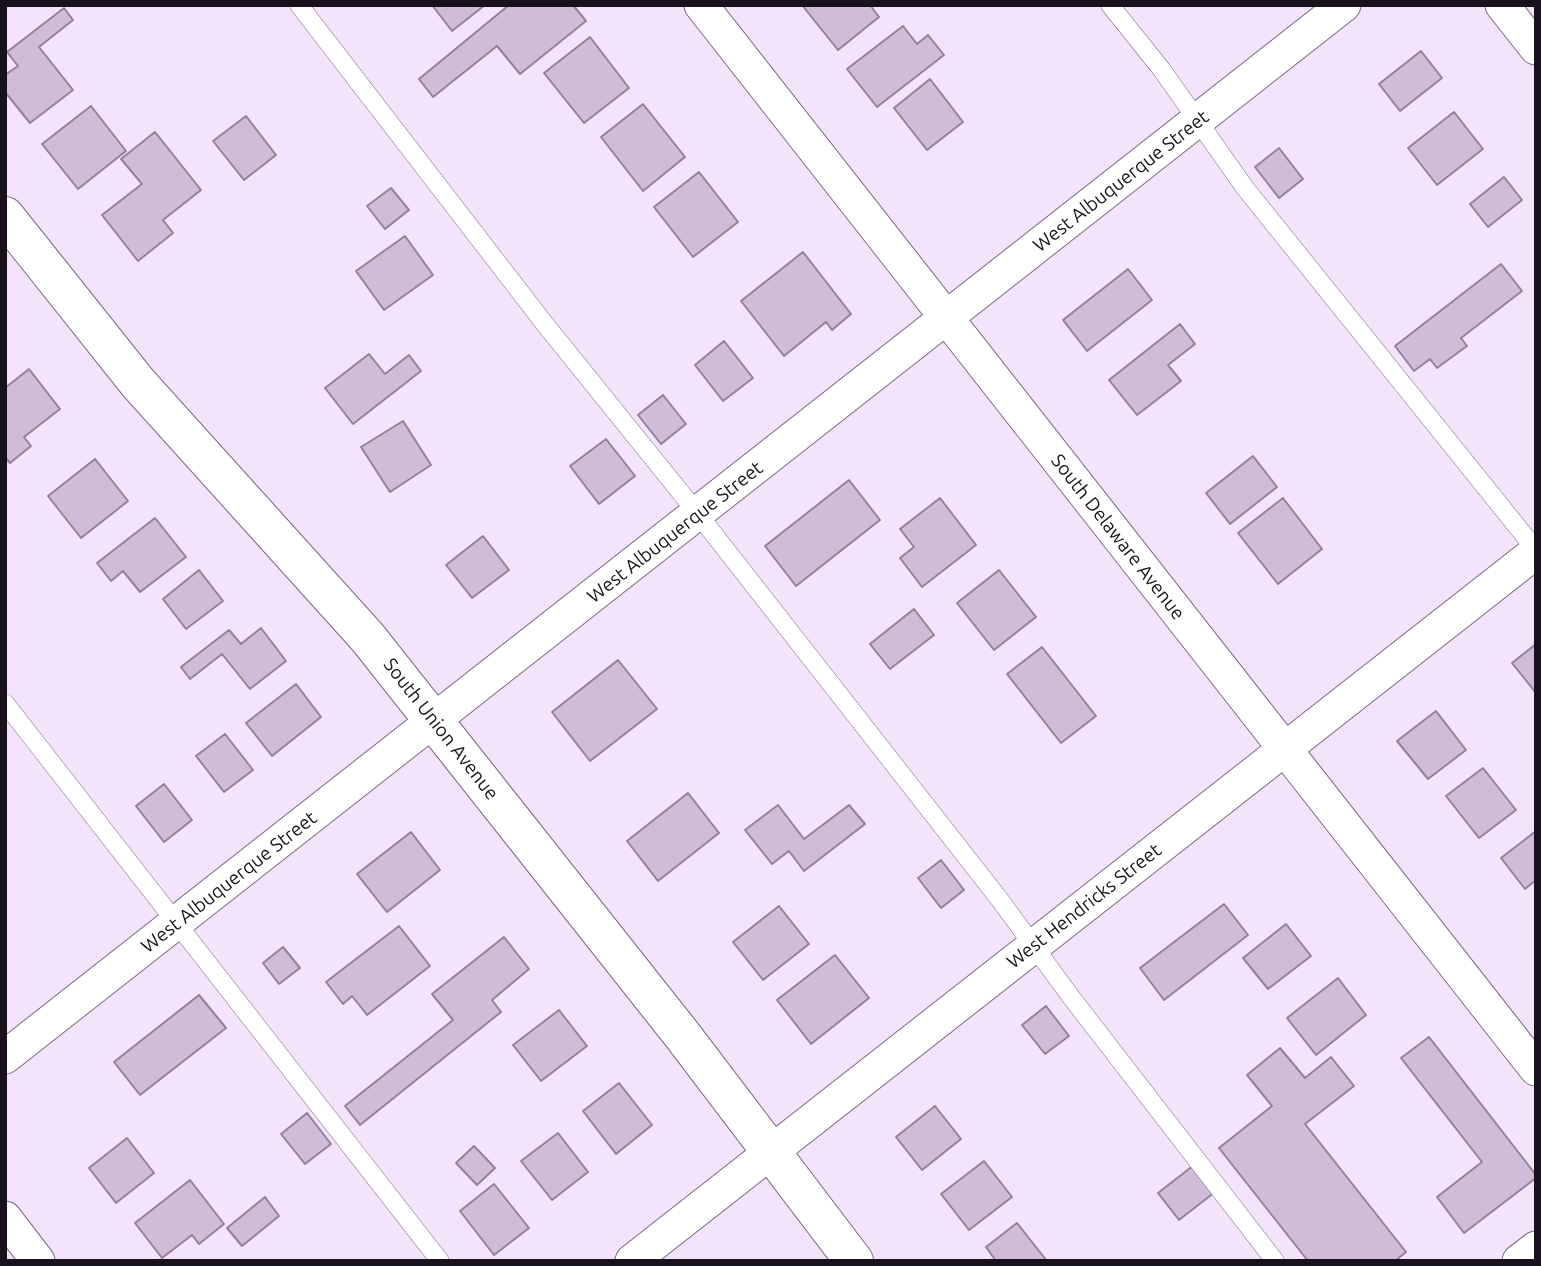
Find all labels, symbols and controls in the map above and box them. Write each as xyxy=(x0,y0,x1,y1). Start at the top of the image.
street label: West Albuquerque Street xyxy=(1029,105,1213,257)
street label: South Delaware Avenue xyxy=(1046,450,1190,624)
street label: West Albuquerque Street xyxy=(583,456,767,608)
street label: South Union Avenue xyxy=(379,654,503,804)
street label: West Albuquerque Street xyxy=(137,806,321,958)
street label: West Hendricks Street xyxy=(1002,839,1166,973)

